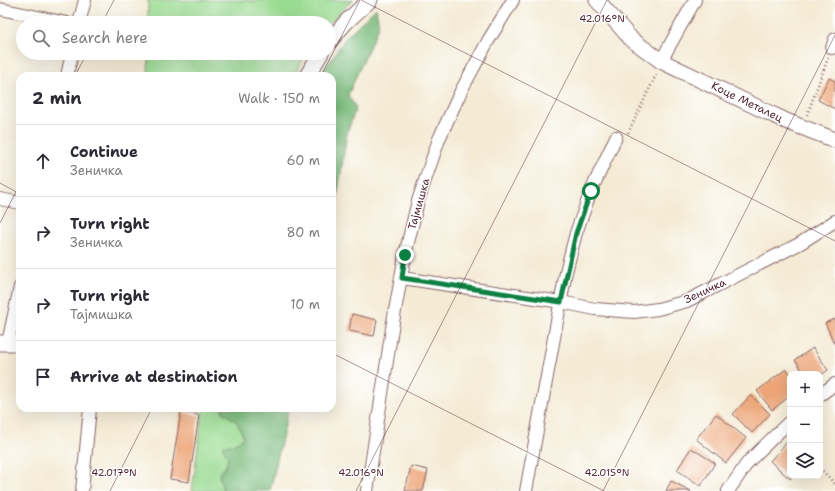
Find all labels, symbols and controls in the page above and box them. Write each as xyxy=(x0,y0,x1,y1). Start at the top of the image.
text: 42.016°N xyxy=(579,12,625,25)
search box xyxy=(16,16,336,60)
icon: search xyxy=(30,27,52,49)
text: Search here xyxy=(62,28,148,48)
street label: Коце Металец xyxy=(709,78,785,126)
text: 2 min xyxy=(32,87,82,109)
text: Walk · 150 m xyxy=(238,90,320,107)
text: Continue xyxy=(70,142,138,162)
icon: ahead xyxy=(32,150,54,172)
text: 60 m xyxy=(287,152,320,169)
text: Зеничка xyxy=(70,162,123,179)
street label: Тајмишка xyxy=(404,176,434,232)
route start xyxy=(582,182,600,200)
text: Turn right xyxy=(70,214,150,234)
icon: right xyxy=(32,222,54,244)
text: 80 m xyxy=(286,224,320,241)
text: Зеничка xyxy=(70,234,123,251)
route end xyxy=(396,246,414,264)
street label: Зеничка xyxy=(682,275,728,307)
text: Turn right xyxy=(70,286,150,306)
icon: right xyxy=(32,294,54,316)
text: 10 m xyxy=(290,296,320,313)
text: Тајмишка xyxy=(70,306,133,323)
icon: arrive xyxy=(32,366,54,388)
text: Arrive at destination xyxy=(70,367,238,387)
map controls xyxy=(787,371,823,479)
button: + xyxy=(787,371,823,407)
button: − xyxy=(787,407,823,443)
button: layers xyxy=(787,443,823,479)
text: 42.017°N xyxy=(91,466,137,479)
text: 42.016°N xyxy=(338,466,384,479)
text: 42.015°N xyxy=(585,466,630,479)

